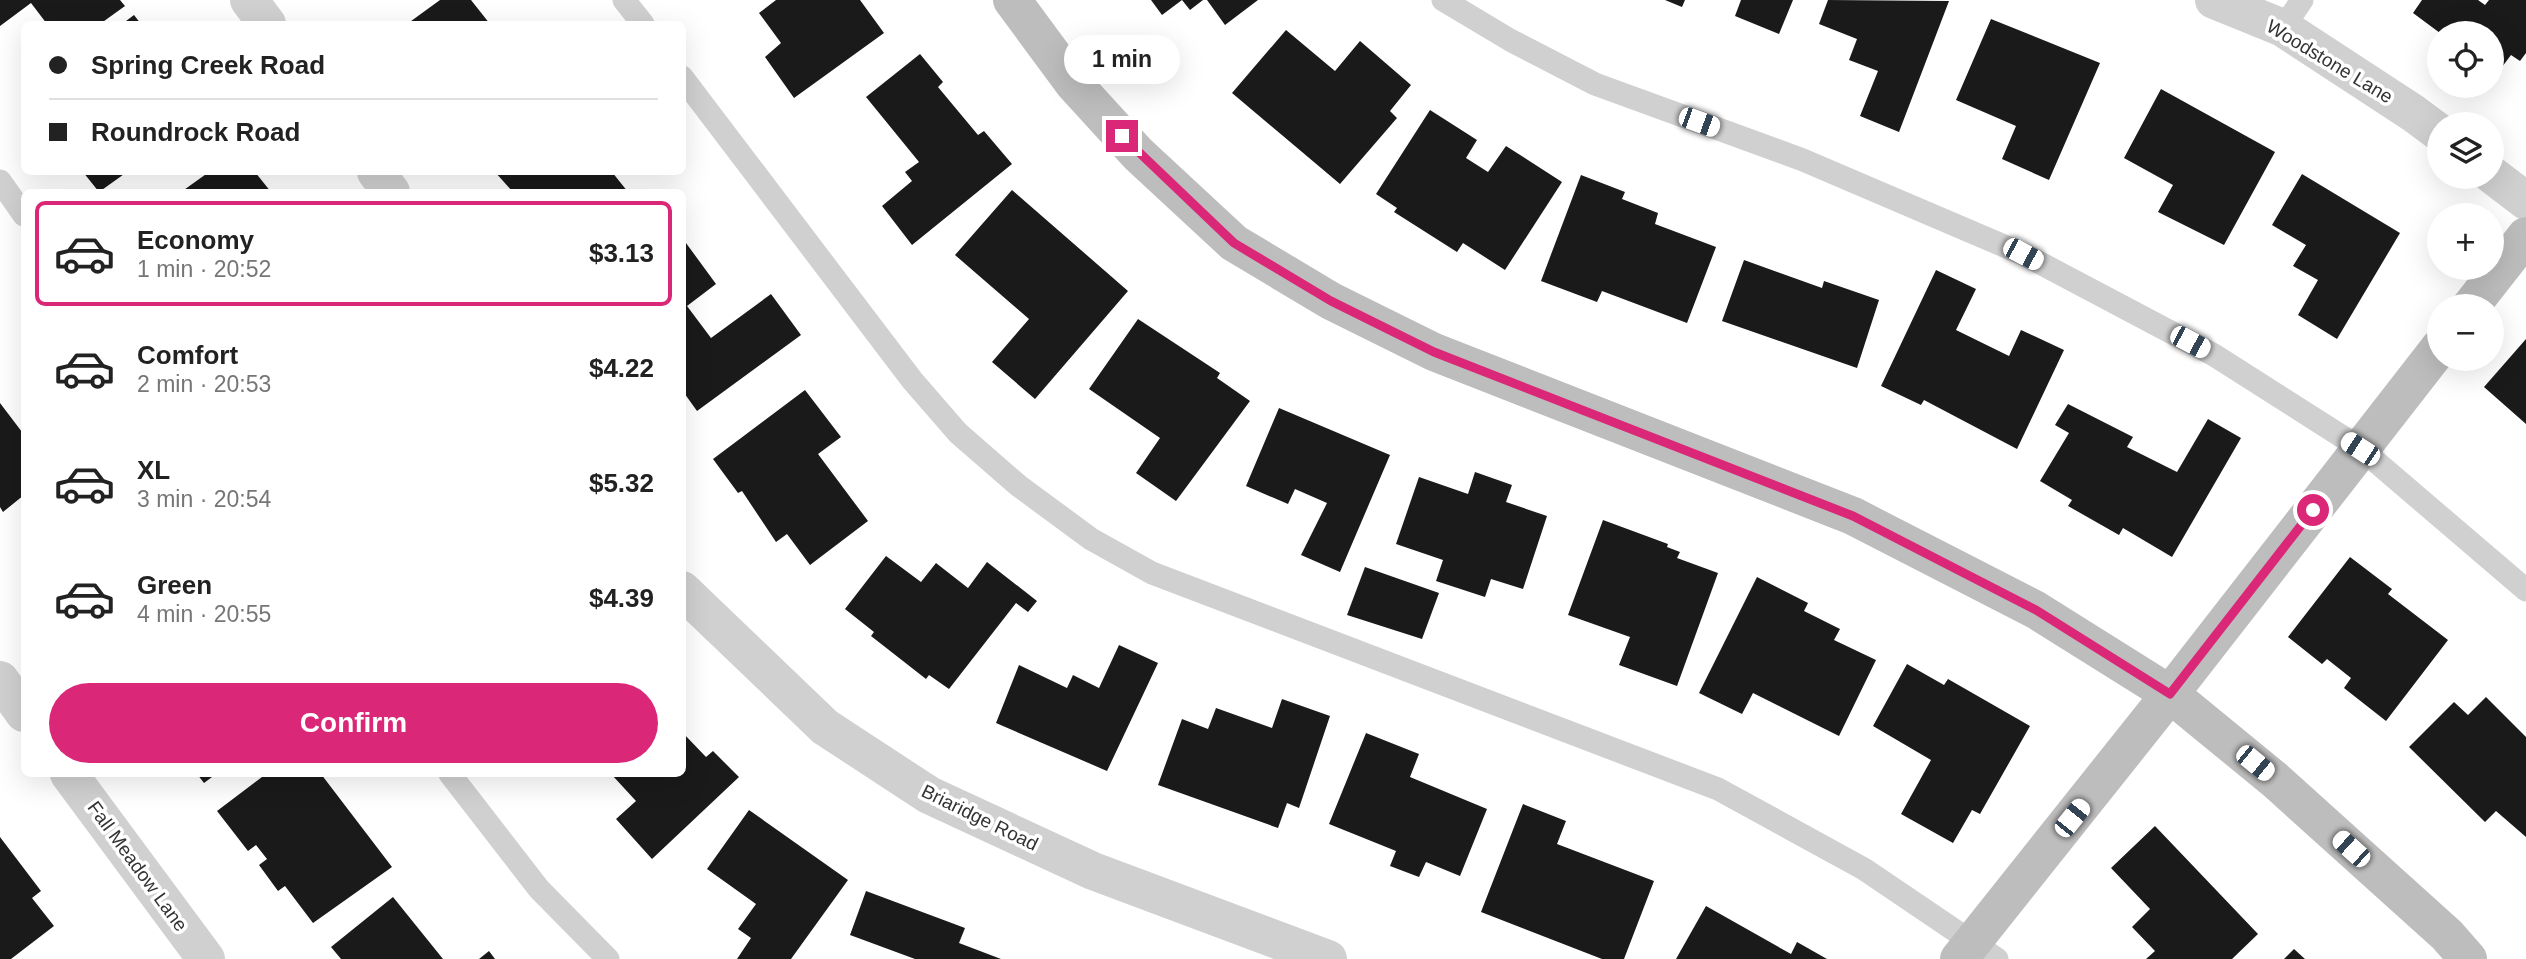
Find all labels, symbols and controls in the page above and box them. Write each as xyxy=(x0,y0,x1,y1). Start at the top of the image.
street label: Woodstone Lane xyxy=(2263,16,2397,107)
map controls xyxy=(2427,21,2504,371)
button: locate xyxy=(2427,21,2504,98)
callout: 1 min xyxy=(1064,34,1180,83)
text: 1 min xyxy=(1092,46,1152,72)
text: Spring Creek Road xyxy=(91,50,325,80)
car xyxy=(1676,105,1723,139)
button: layers xyxy=(2427,112,2504,189)
text: Roundrock Road xyxy=(91,117,300,147)
route end xyxy=(1106,120,1138,152)
button: + xyxy=(2427,203,2504,280)
icon: car xyxy=(53,222,116,285)
text: Economy xyxy=(137,225,254,255)
car xyxy=(2000,235,2047,273)
text: $3.13 xyxy=(589,238,654,268)
text: 1 min · 20:52 xyxy=(137,256,271,282)
button: − xyxy=(2427,294,2504,371)
car xyxy=(2167,323,2214,361)
icon: car xyxy=(53,337,116,400)
text: Comfort xyxy=(137,340,238,370)
text: $4.22 xyxy=(589,353,654,383)
text: 2 min · 20:53 xyxy=(137,371,271,397)
car xyxy=(2337,429,2384,469)
icon: car xyxy=(53,452,116,515)
text: XL xyxy=(137,455,170,485)
text: $5.32 xyxy=(589,468,654,498)
text: 3 min · 20:54 xyxy=(137,486,271,512)
route start xyxy=(2297,494,2329,526)
icon: car xyxy=(53,567,116,630)
text: Green xyxy=(137,570,212,600)
text: $4.39 xyxy=(589,583,654,613)
text: 4 min · 20:55 xyxy=(137,601,271,627)
button: Confirm xyxy=(49,683,658,763)
car xyxy=(2233,742,2278,784)
street label: Briaridge Road xyxy=(918,780,1041,855)
car xyxy=(2051,795,2094,841)
street label: Fall Meadow Lane xyxy=(83,797,192,935)
car xyxy=(2329,827,2374,871)

